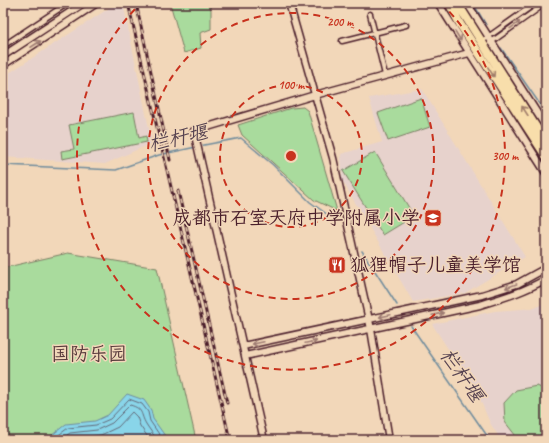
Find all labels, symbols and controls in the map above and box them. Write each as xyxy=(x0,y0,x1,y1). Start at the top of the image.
text: 200 m xyxy=(327,14,354,30)
one-way arrow xyxy=(510,21,521,29)
one-way arrow xyxy=(455,30,463,42)
one-way arrow xyxy=(30,39,41,48)
one-way arrow xyxy=(487,66,495,77)
text: 100 m xyxy=(278,77,305,93)
one-way arrow xyxy=(521,105,529,116)
water label: 栏杆堰 xyxy=(146,119,212,157)
text: 300 m xyxy=(492,148,519,164)
centre of rings xyxy=(284,149,298,163)
place label: 成都市石室天府中学附属小学 xyxy=(173,206,420,230)
school or university icon: 成都市石室天府中学附属小学 xyxy=(423,208,443,228)
place label: 狐狸帽子儿童美学馆 xyxy=(350,253,521,277)
restaurant icon: 狐狸帽子儿童美学馆 xyxy=(327,255,347,275)
one-way arrow xyxy=(506,282,518,290)
one-way arrow xyxy=(431,310,444,318)
one-way arrow xyxy=(379,313,392,321)
one-way arrow xyxy=(304,338,317,346)
one-way arrow xyxy=(252,340,265,348)
park label: 国防乐园 xyxy=(51,342,127,366)
water label: 栏杆堰 xyxy=(435,343,491,408)

